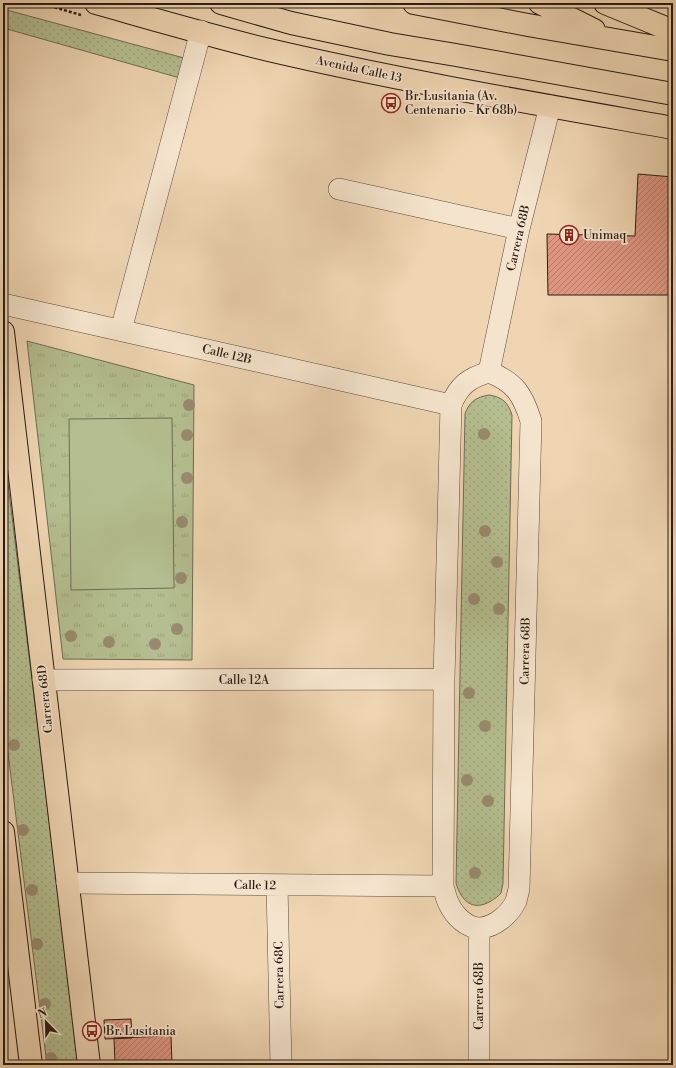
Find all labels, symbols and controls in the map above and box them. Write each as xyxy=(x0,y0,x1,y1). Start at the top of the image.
street label: Avenida Calle 13 xyxy=(313,53,404,86)
place label: Br. Lusitania (Av. Centenario - Kr 68b) xyxy=(404,89,517,118)
bus stop icon: Br. Lusitania (Av. Centenario - Kr 68b) xyxy=(380,92,402,114)
street label: Carrera 68B xyxy=(504,203,533,273)
building icon: Unimaq xyxy=(558,224,580,246)
place label: Unimaq xyxy=(583,228,626,243)
street label: Calle 12B xyxy=(201,341,253,367)
street label: Carrera 68B xyxy=(517,617,534,685)
street label: Carrera 68D xyxy=(34,664,57,734)
street label: Calle 12A xyxy=(219,673,270,688)
street label: Calle 12 xyxy=(234,878,276,893)
street label: Carrera 68C xyxy=(271,941,288,1009)
street label: Carrera 68B xyxy=(472,962,487,1030)
north arrow xyxy=(26,1002,66,1042)
text: N xyxy=(36,1005,49,1022)
bus stop icon: Br. Lusitania xyxy=(81,1020,103,1042)
place label: Br. Lusitania xyxy=(105,1024,177,1039)

